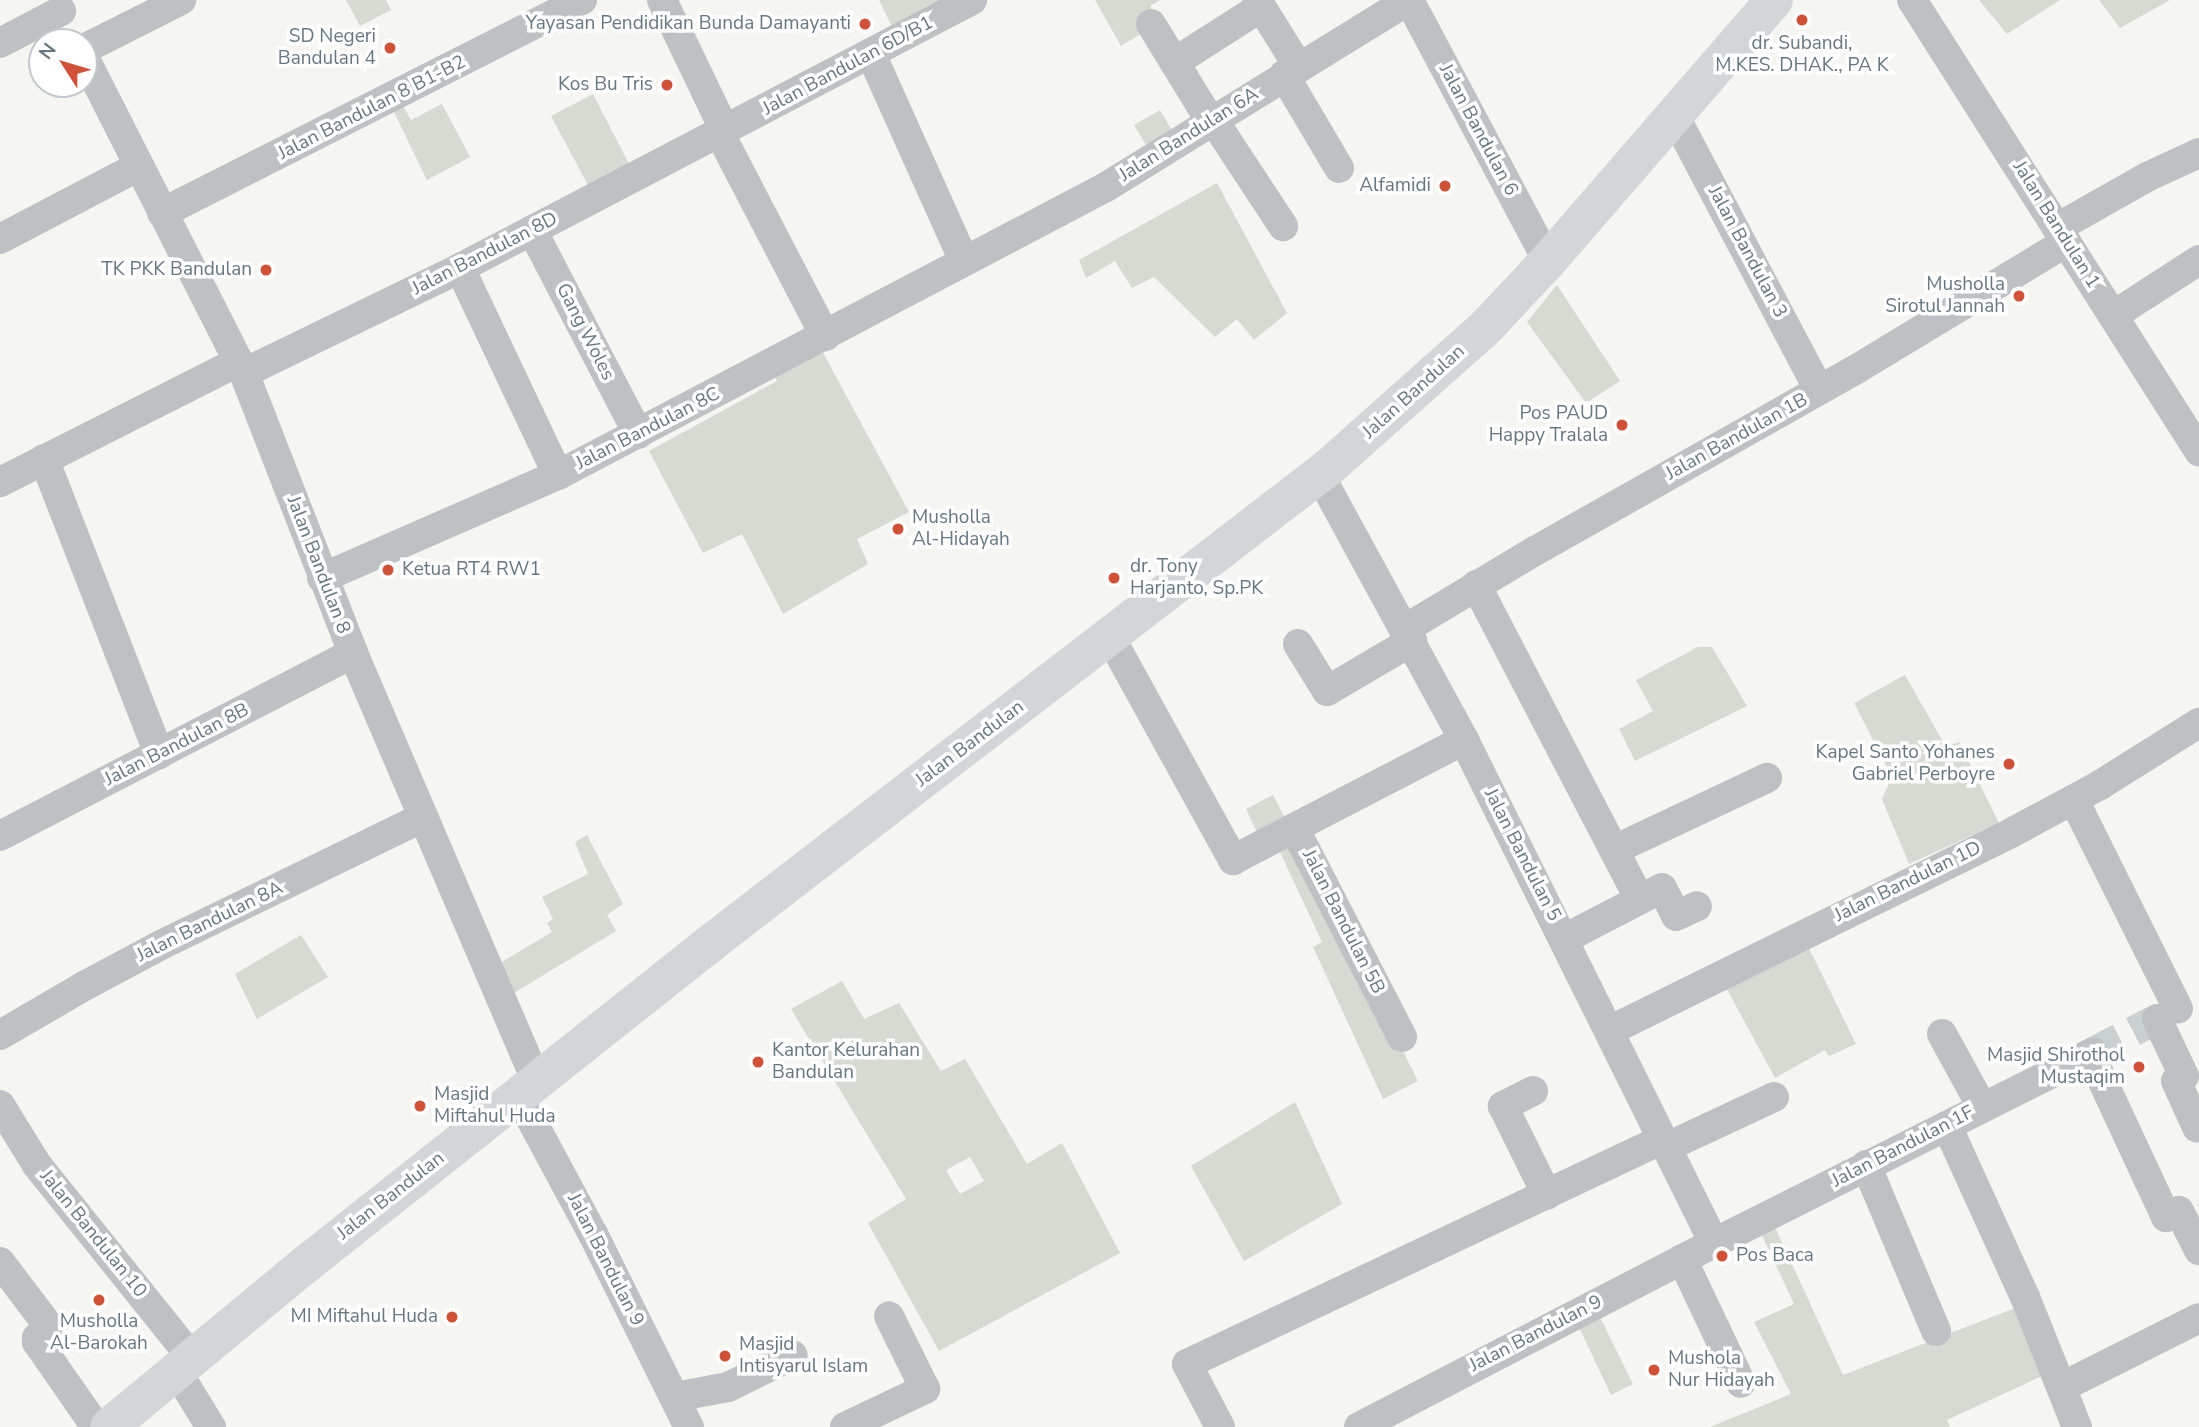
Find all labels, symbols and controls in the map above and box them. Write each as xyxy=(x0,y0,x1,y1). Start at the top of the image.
marker: dr. Subandi, M.KES. DHAK., PA K xyxy=(1792,10,1812,30)
street label: Jalan Bandulan 6D/B1 xyxy=(759,11,937,121)
place label: Yayasan Pendidikan Bunda Damayanti xyxy=(526,13,851,35)
marker: Yayasan Pendidikan Bunda Damayanti xyxy=(857,16,873,32)
place label: SD Negeri Bandulan 4 xyxy=(278,26,376,70)
north arrow xyxy=(28,28,98,98)
place label: dr. Subandi, M.KES. DHAK., PA K xyxy=(1715,33,1889,77)
text: N xyxy=(33,38,62,65)
marker: SD Negeri Bandulan 4 xyxy=(382,40,398,56)
street label: Jalan Bandulan 8 B1-B2 xyxy=(275,51,469,165)
street label: Jalan Bandulan 6 xyxy=(1434,60,1522,200)
place label: Kos Bu Tris xyxy=(558,74,653,96)
marker: Kos Bu Tris xyxy=(659,77,675,93)
street label: Jalan Bandulan 6A xyxy=(1115,83,1263,187)
street label: Jalan Bandulan 1 xyxy=(2008,157,2104,293)
place label: Alfamidi xyxy=(1359,175,1431,197)
marker: Alfamidi xyxy=(1437,178,1453,194)
street label: Jalan Bandulan 3 xyxy=(1703,182,1791,322)
street label: Jalan Bandulan 8D xyxy=(409,208,561,300)
place label: TK PKK Bandulan xyxy=(101,259,252,281)
marker: TK PKK Bandulan xyxy=(258,262,274,278)
place label: Musholla Sirotul Jannah xyxy=(1885,274,2005,318)
street label: Gang Woles xyxy=(551,280,619,384)
marker: Musholla Sirotul Jannah xyxy=(2011,288,2027,304)
street label: Jalan Bandulan xyxy=(1358,340,1470,444)
street label: Jalan Bandulan 8C xyxy=(572,383,724,475)
street label: Jalan Bandulan 1B xyxy=(1662,389,1812,485)
place label: Pos PAUD Happy Tralala xyxy=(1489,403,1608,447)
marker: Pos PAUD Happy Tralala xyxy=(1614,417,1630,433)
street label: Jalan Bandulan 8 xyxy=(281,493,355,637)
place label: Musholla Al-Hidayah xyxy=(912,507,1010,551)
marker: Musholla Al-Hidayah xyxy=(890,521,906,537)
place label: dr. Tony Harjanto, Sp.PK xyxy=(1130,556,1263,600)
place label: Ketua RT4 RW1 xyxy=(402,559,541,581)
marker: Ketua RT4 RW1 xyxy=(380,562,396,578)
marker: dr. Tony Harjanto, Sp.PK xyxy=(1104,568,1124,588)
street label: Jalan Bandulan xyxy=(911,696,1029,792)
street label: Jalan Bandulan 8B xyxy=(101,699,253,791)
place label: Kapel Santo Yohanes Gabriel Perboyre xyxy=(1816,742,1995,786)
marker: Kapel Santo Yohanes Gabriel Perboyre xyxy=(2001,756,2017,772)
street label: Jalan Bandulan 5 xyxy=(1479,785,1565,925)
street label: Jalan Bandulan 1D xyxy=(1831,837,1985,927)
street label: Jalan Bandulan 5B xyxy=(1297,846,1389,998)
street label: Jalan Bandulan 8A xyxy=(133,877,287,967)
place label: Kantor Kelurahan Bandulan xyxy=(772,1040,920,1084)
place label: Masjid Shirothol Mustaqim xyxy=(1987,1045,2125,1089)
marker: Kantor Kelurahan Bandulan xyxy=(750,1054,766,1070)
marker: Masjid Shirothol Mustaqim xyxy=(2131,1059,2147,1075)
place label: Masjid Miftahul Huda xyxy=(434,1084,555,1128)
marker: Masjid Miftahul Huda xyxy=(412,1098,428,1114)
street label: Jalan Bandulan 1F xyxy=(1828,1101,1978,1193)
street label: Jalan Bandulan xyxy=(333,1147,449,1245)
street label: Jalan Bandulan 10 xyxy=(35,1166,151,1302)
street label: Jalan Bandulan 9 xyxy=(562,1190,648,1330)
place label: Pos Baca xyxy=(1736,1245,1814,1267)
marker: Pos Baca xyxy=(1714,1248,1730,1264)
street label: Jalan Bandulan 9 xyxy=(1466,1291,1606,1377)
marker: Musholla Al-Barokah xyxy=(91,1292,107,1308)
place label: MI Miftahul Huda xyxy=(291,1306,438,1328)
marker: MI Miftahul Huda xyxy=(444,1309,460,1325)
place label: Musholla Al-Barokah xyxy=(50,1311,148,1355)
place label: Masjid Intisyarul Islam xyxy=(739,1334,868,1378)
marker: Masjid Intisyarul Islam xyxy=(717,1348,733,1364)
place label: Mushola Nur Hidayah xyxy=(1668,1348,1775,1392)
marker: Mushola Nur Hidayah xyxy=(1646,1362,1662,1378)

